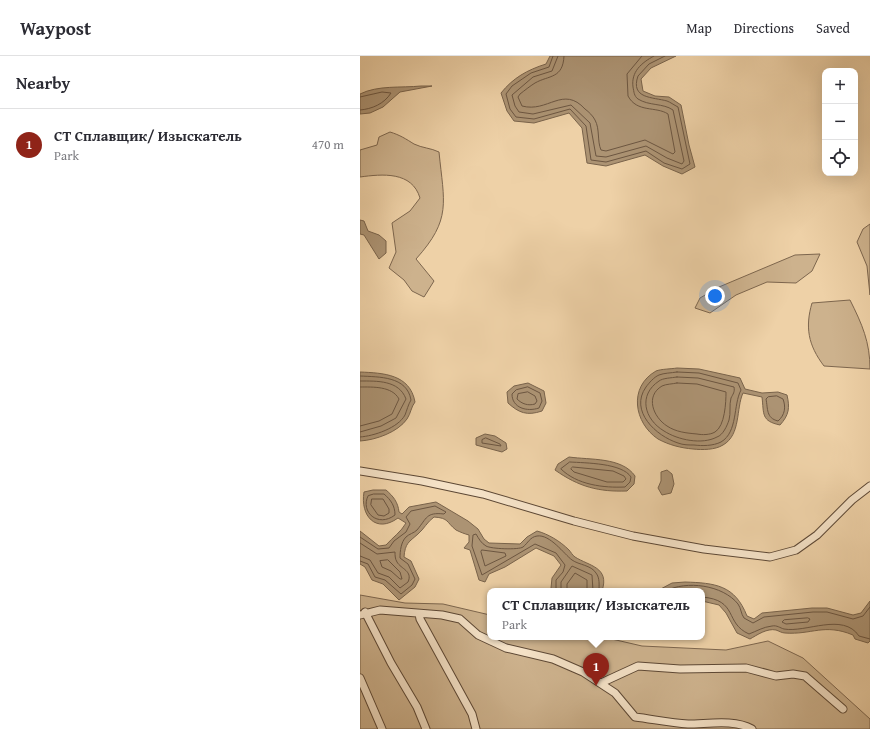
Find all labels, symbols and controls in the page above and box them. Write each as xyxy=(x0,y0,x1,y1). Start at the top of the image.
text: Waypost xyxy=(20,14,91,42)
text: Map xyxy=(686,18,712,38)
text: Directions xyxy=(734,18,794,38)
text: Saved xyxy=(816,18,850,38)
map controls xyxy=(822,68,858,176)
button: + xyxy=(822,68,858,104)
text: Nearby xyxy=(16,70,70,95)
button: − xyxy=(822,104,858,140)
text: СТ Сплавщик/ Изыскатель xyxy=(54,125,242,146)
text: 1 xyxy=(26,135,32,154)
text: 470 m xyxy=(312,135,344,154)
button: locate xyxy=(822,140,858,176)
text: Park xyxy=(54,146,79,165)
your location xyxy=(705,286,725,306)
popup xyxy=(487,588,705,640)
text: СТ Сплавщик/ Изыскатель xyxy=(502,594,690,615)
text: Park xyxy=(502,615,527,634)
pin: 1 xyxy=(583,653,609,686)

